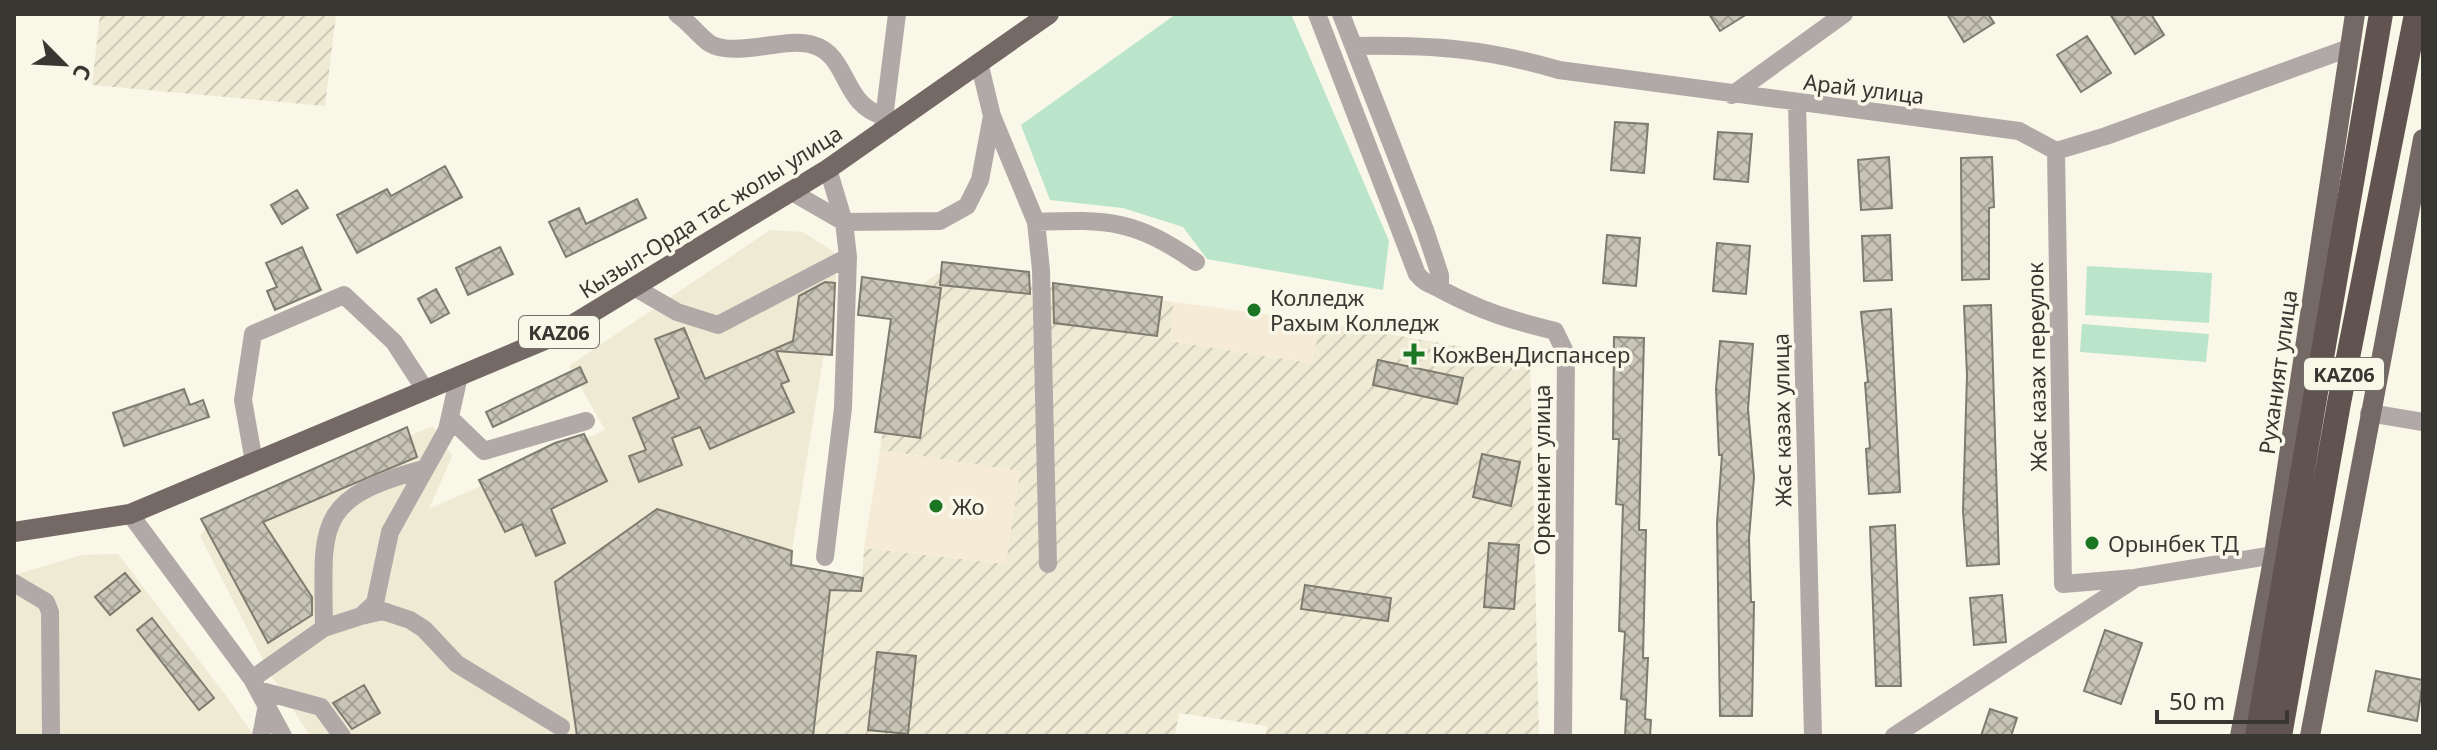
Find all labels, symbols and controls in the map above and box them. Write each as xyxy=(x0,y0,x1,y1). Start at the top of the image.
north arrow xyxy=(24,24,104,104)
text: С xyxy=(67,60,100,85)
street label: Арай улица xyxy=(1802,66,1926,110)
street label: Кызыл-Орда тас жолы улица xyxy=(573,117,847,305)
street label: Жас казах переулок xyxy=(2019,262,2053,472)
place label: Колледж Рахым Колледж xyxy=(1270,282,1440,337)
street label: Руханият улица xyxy=(2251,288,2303,456)
marker: Колледж Рахым Колледж xyxy=(1245,301,1263,319)
road number: KАZ06 xyxy=(519,316,599,348)
street label: Жас казах улица xyxy=(1764,333,1798,507)
place label: КожВенДиспансер xyxy=(1432,339,1630,369)
marker: КожВенДиспансер xyxy=(1403,343,1425,365)
road number: KАZ06 xyxy=(2304,358,2384,390)
street label: Оркениет улица xyxy=(1526,385,1556,555)
place label: Жо xyxy=(952,491,985,521)
marker: Жо xyxy=(927,497,945,515)
place label: Орынбек ТД xyxy=(2108,528,2239,558)
marker: Орынбек ТД xyxy=(2083,534,2101,552)
scale bar xyxy=(2157,674,2287,724)
text: 50 m xyxy=(2169,684,2225,717)

